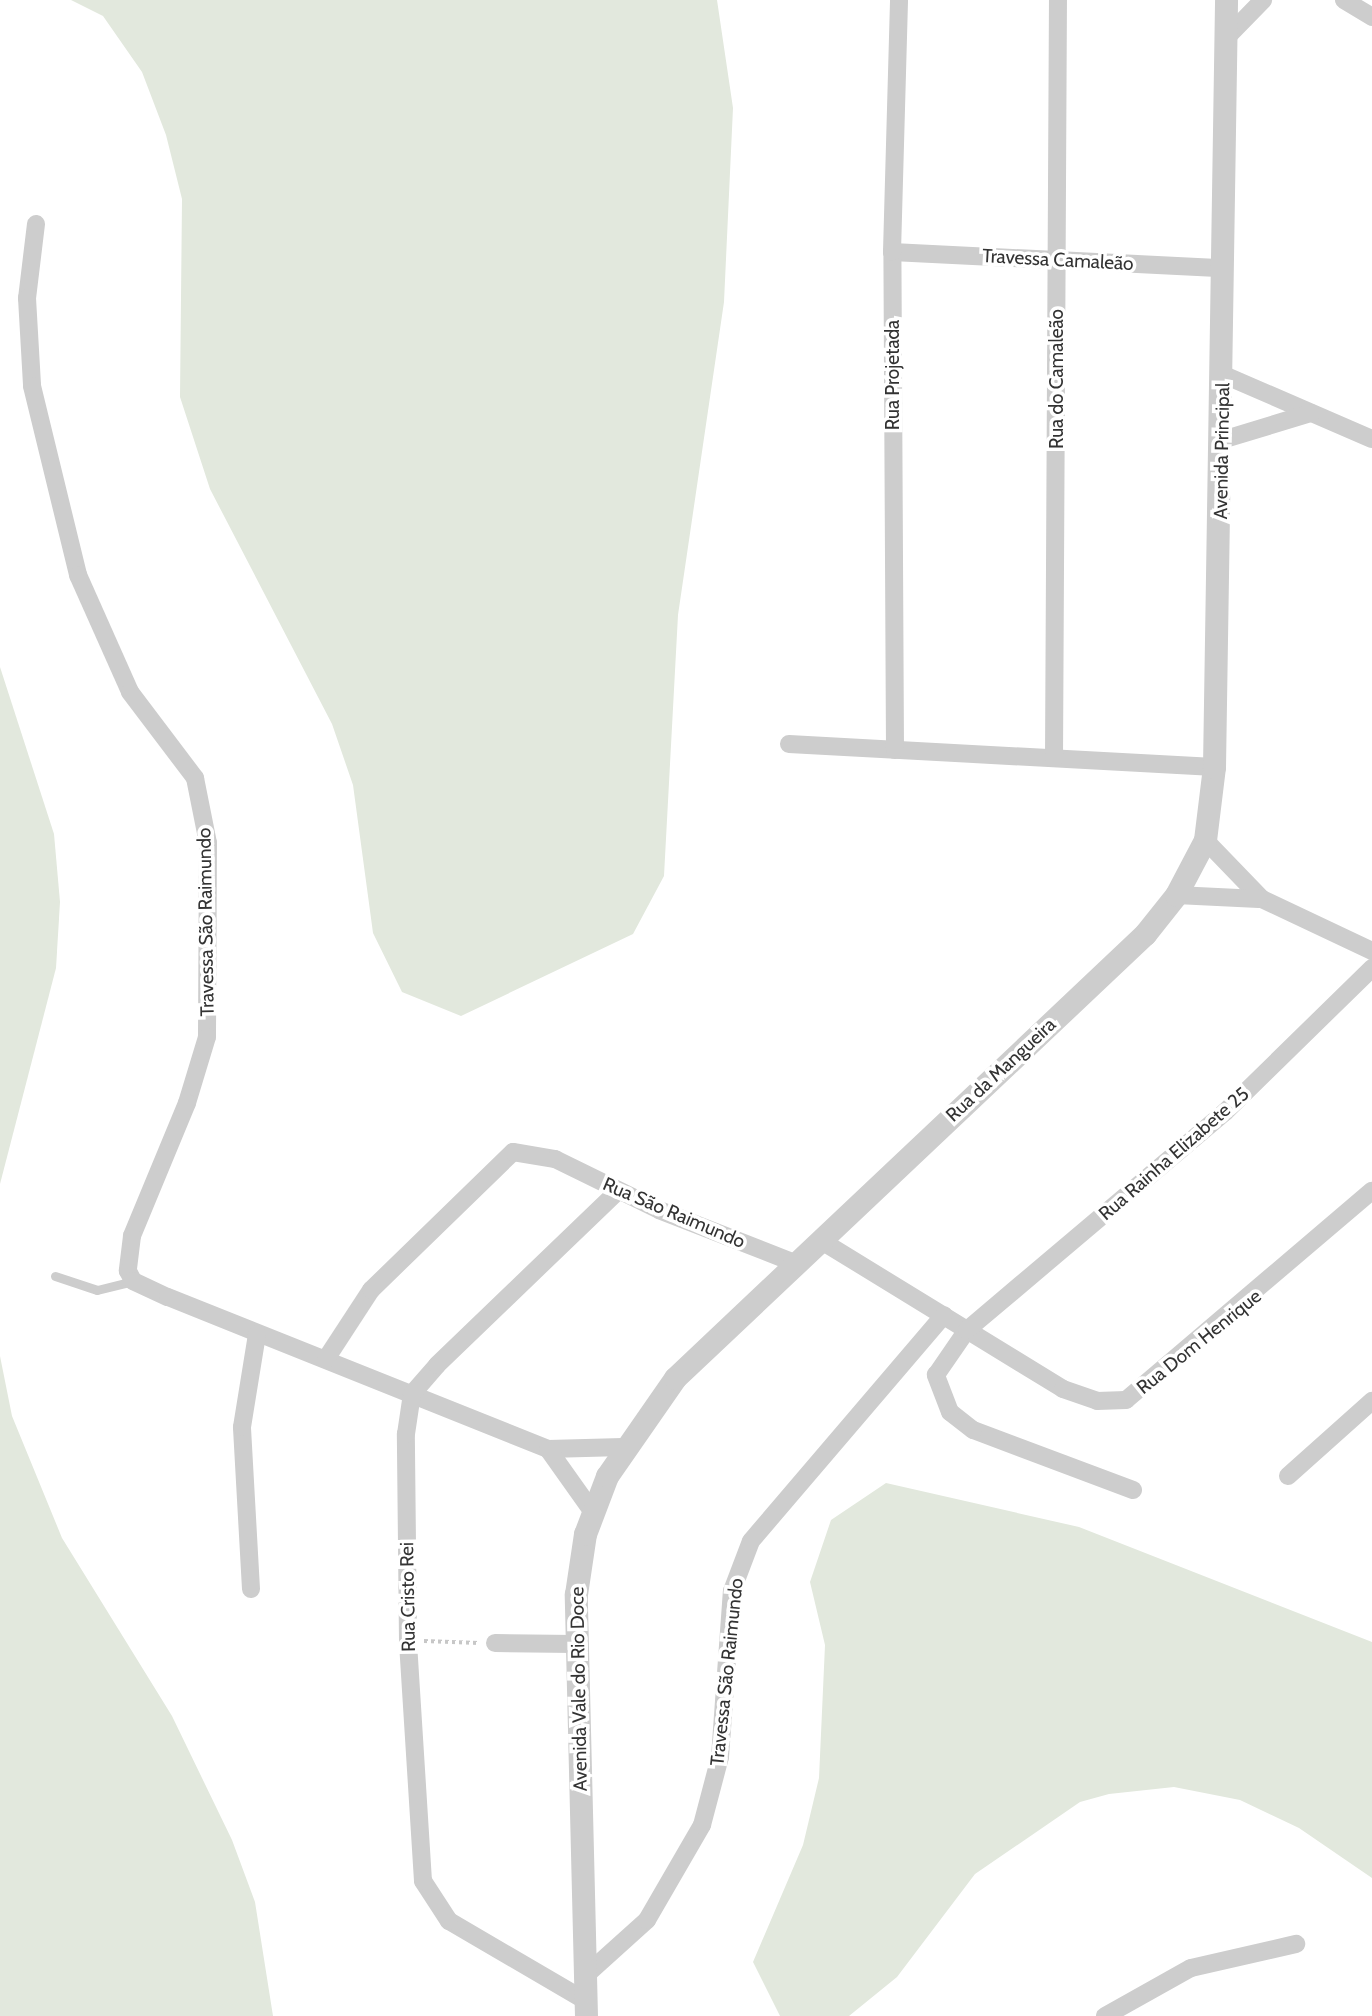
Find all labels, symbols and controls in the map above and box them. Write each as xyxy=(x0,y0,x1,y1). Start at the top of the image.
street label: Travessa Camaleão xyxy=(982,245,1134,275)
street label: Rua do Camaleão xyxy=(1046,309,1068,449)
street label: Rua Projetada xyxy=(882,320,904,430)
street label: Avenida Principal xyxy=(1209,382,1235,520)
street label: Travessa São Raimundo xyxy=(193,827,219,1017)
street label: Rua da Mangueira xyxy=(941,1013,1061,1127)
street label: Rua Rainha Elizabete 25 xyxy=(1094,1083,1254,1225)
street label: Rua São Raimundo xyxy=(599,1173,749,1253)
street label: Rua Dom Henrique xyxy=(1132,1285,1266,1399)
street label: Rua Cristo Rei xyxy=(396,1542,420,1652)
street label: Travessa São Raimundo xyxy=(706,1577,748,1767)
street label: Avenida Vale do Rio Doce xyxy=(566,1587,592,1791)

